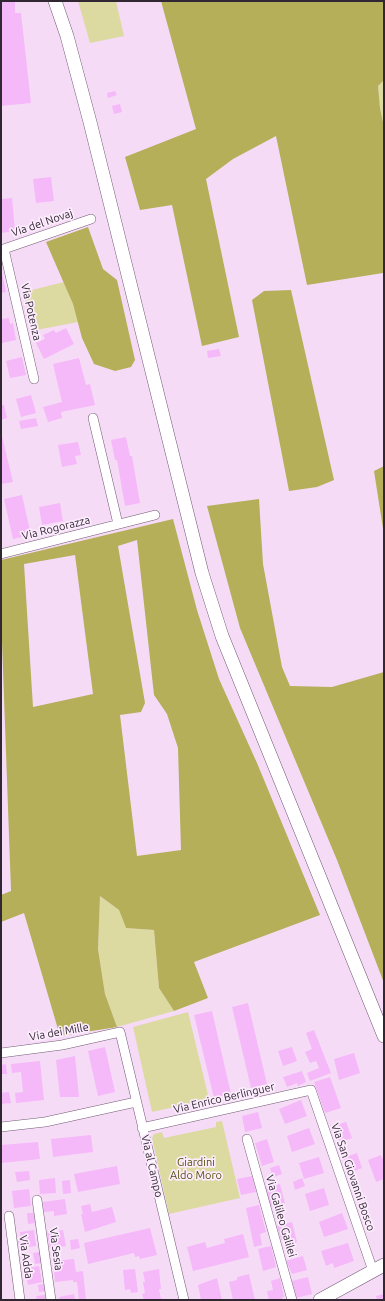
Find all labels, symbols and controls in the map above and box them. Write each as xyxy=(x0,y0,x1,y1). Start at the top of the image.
street label: Via del Novaj xyxy=(10,206,74,240)
street label: Via Potenza xyxy=(18,282,44,342)
street label: Via Rogorazza xyxy=(21,513,91,543)
street label: Via dei Mille xyxy=(28,1020,90,1044)
street label: Via Enrico Berlinguer xyxy=(172,1080,276,1116)
street label: Via San Giovanni Bosco xyxy=(328,1121,378,1233)
street label: Via al Campo xyxy=(138,1133,166,1199)
park label: Giardini Aldo Moro xyxy=(170,1155,222,1181)
street label: Via Galileo Galilei xyxy=(263,1173,299,1259)
street label: Via Sesia xyxy=(46,1227,66,1271)
street label: Via Adda xyxy=(16,1234,36,1280)

